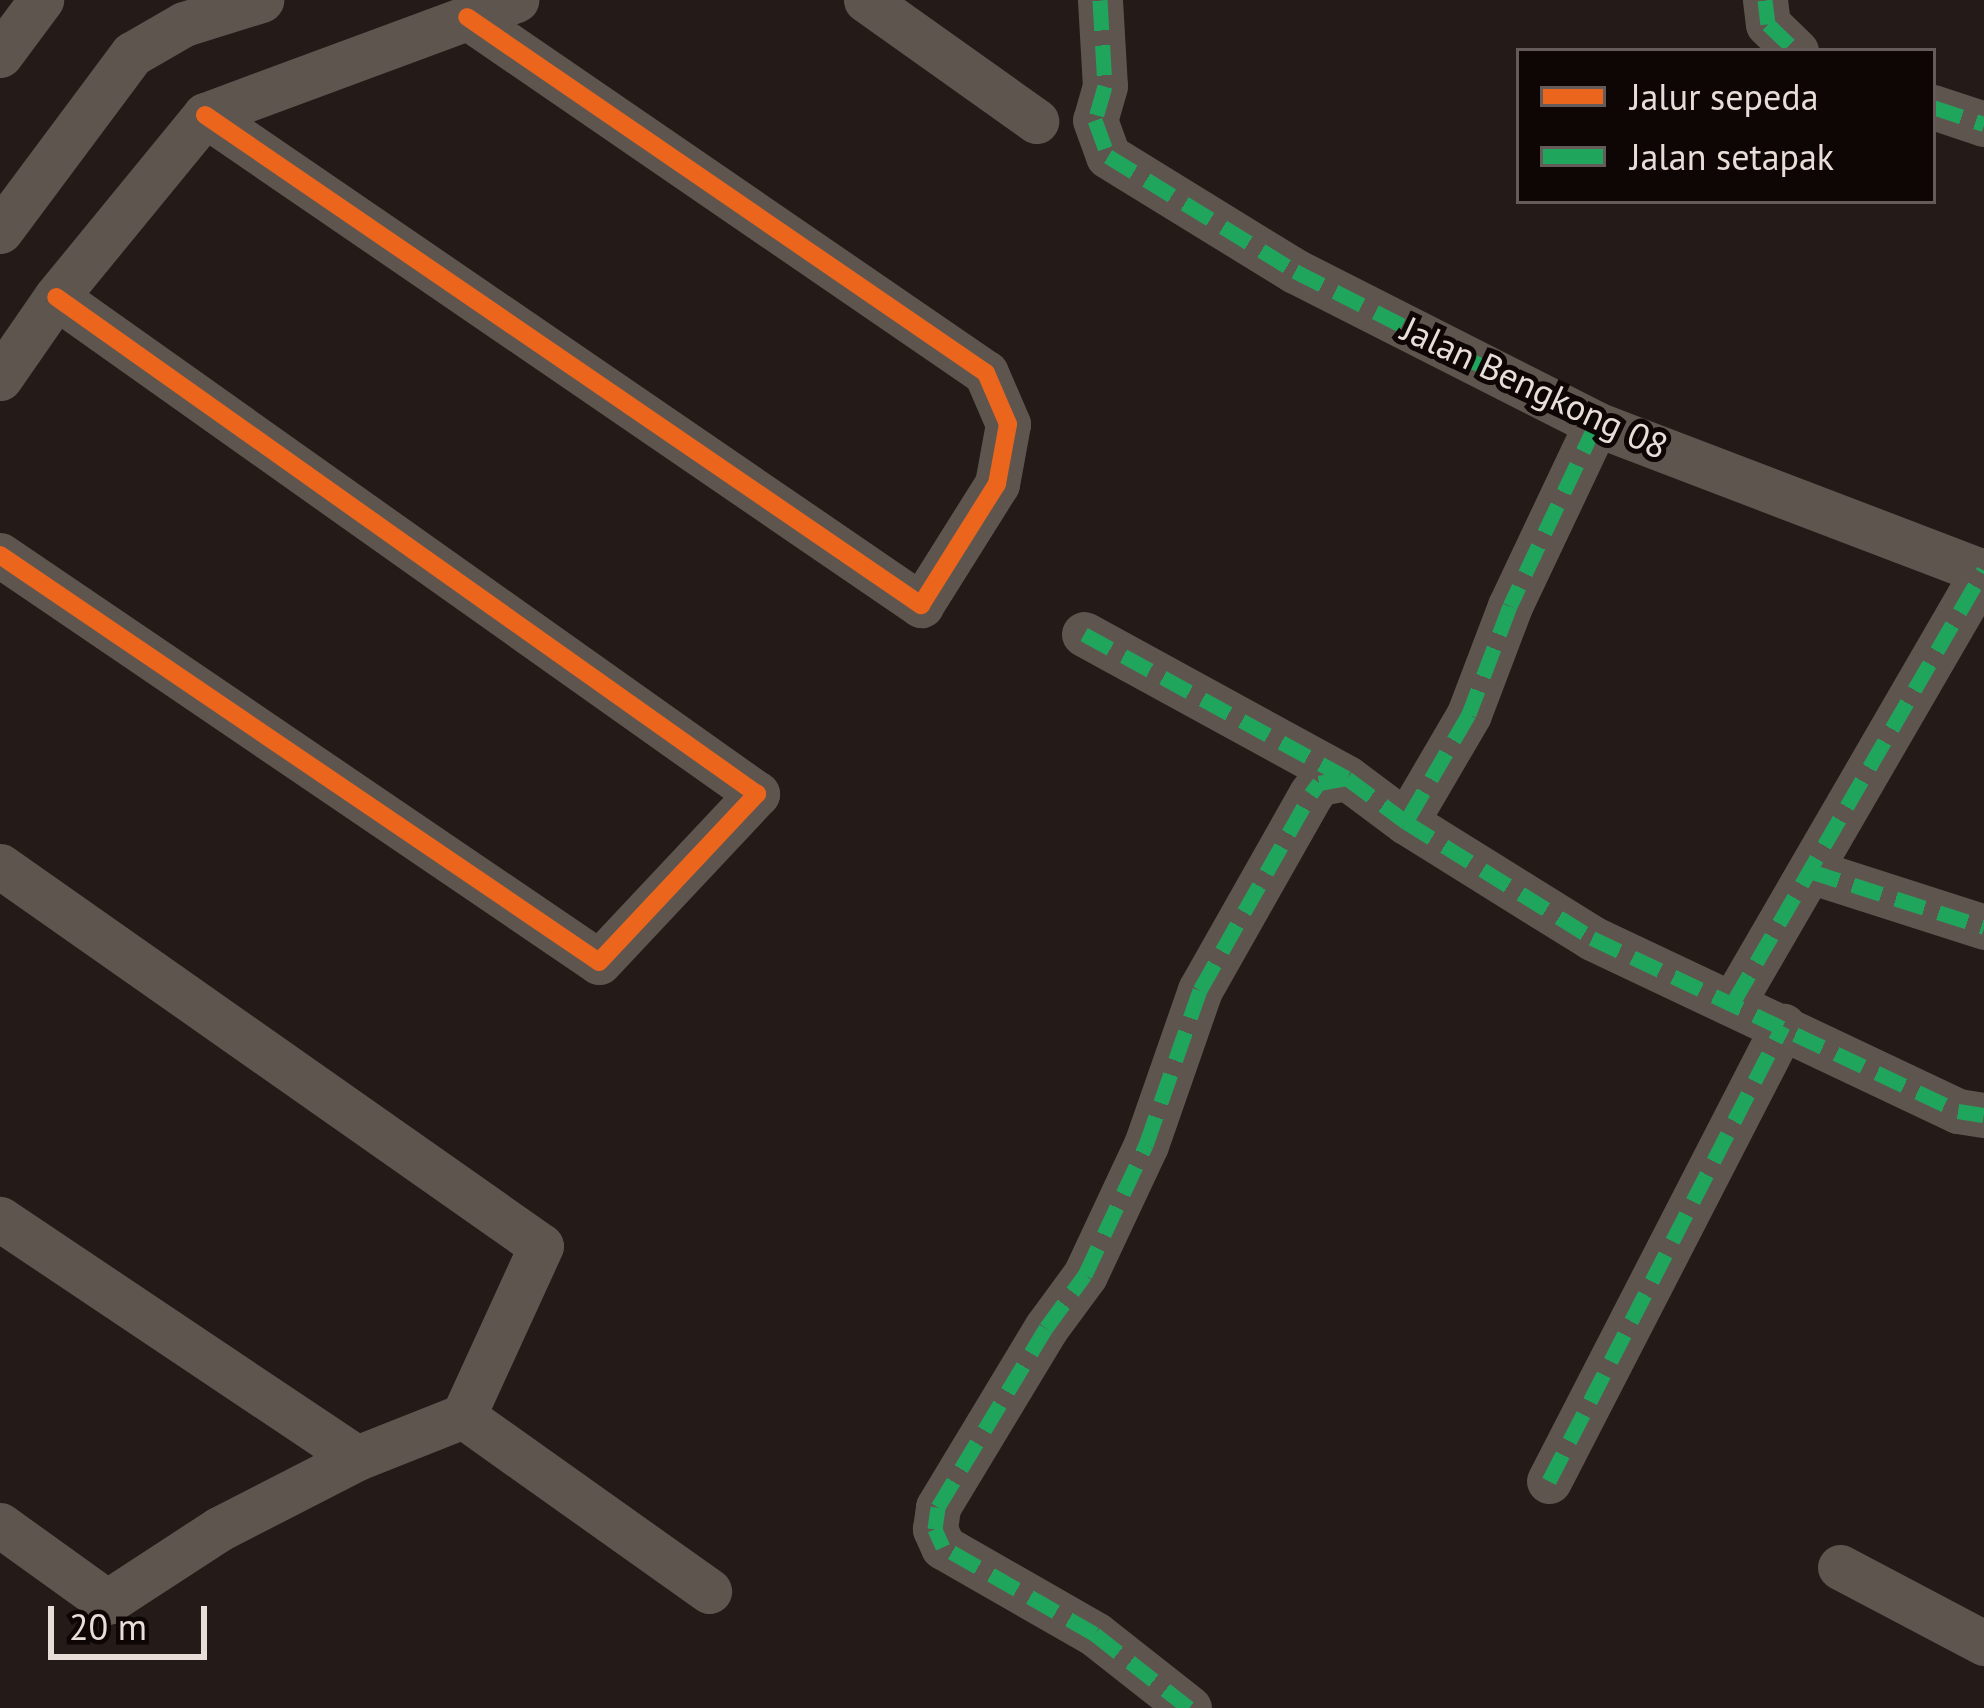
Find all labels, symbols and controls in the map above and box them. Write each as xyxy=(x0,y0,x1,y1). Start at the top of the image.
legend xyxy=(1516,48,1936,204)
text: Jalur sepeda xyxy=(1630,73,1819,120)
text: Jalan setapak xyxy=(1630,133,1834,180)
street label: Jalan Bengkong 08 xyxy=(1395,306,1675,468)
scale bar xyxy=(54,1582,213,1656)
text: 20 m xyxy=(69,1603,147,1650)

